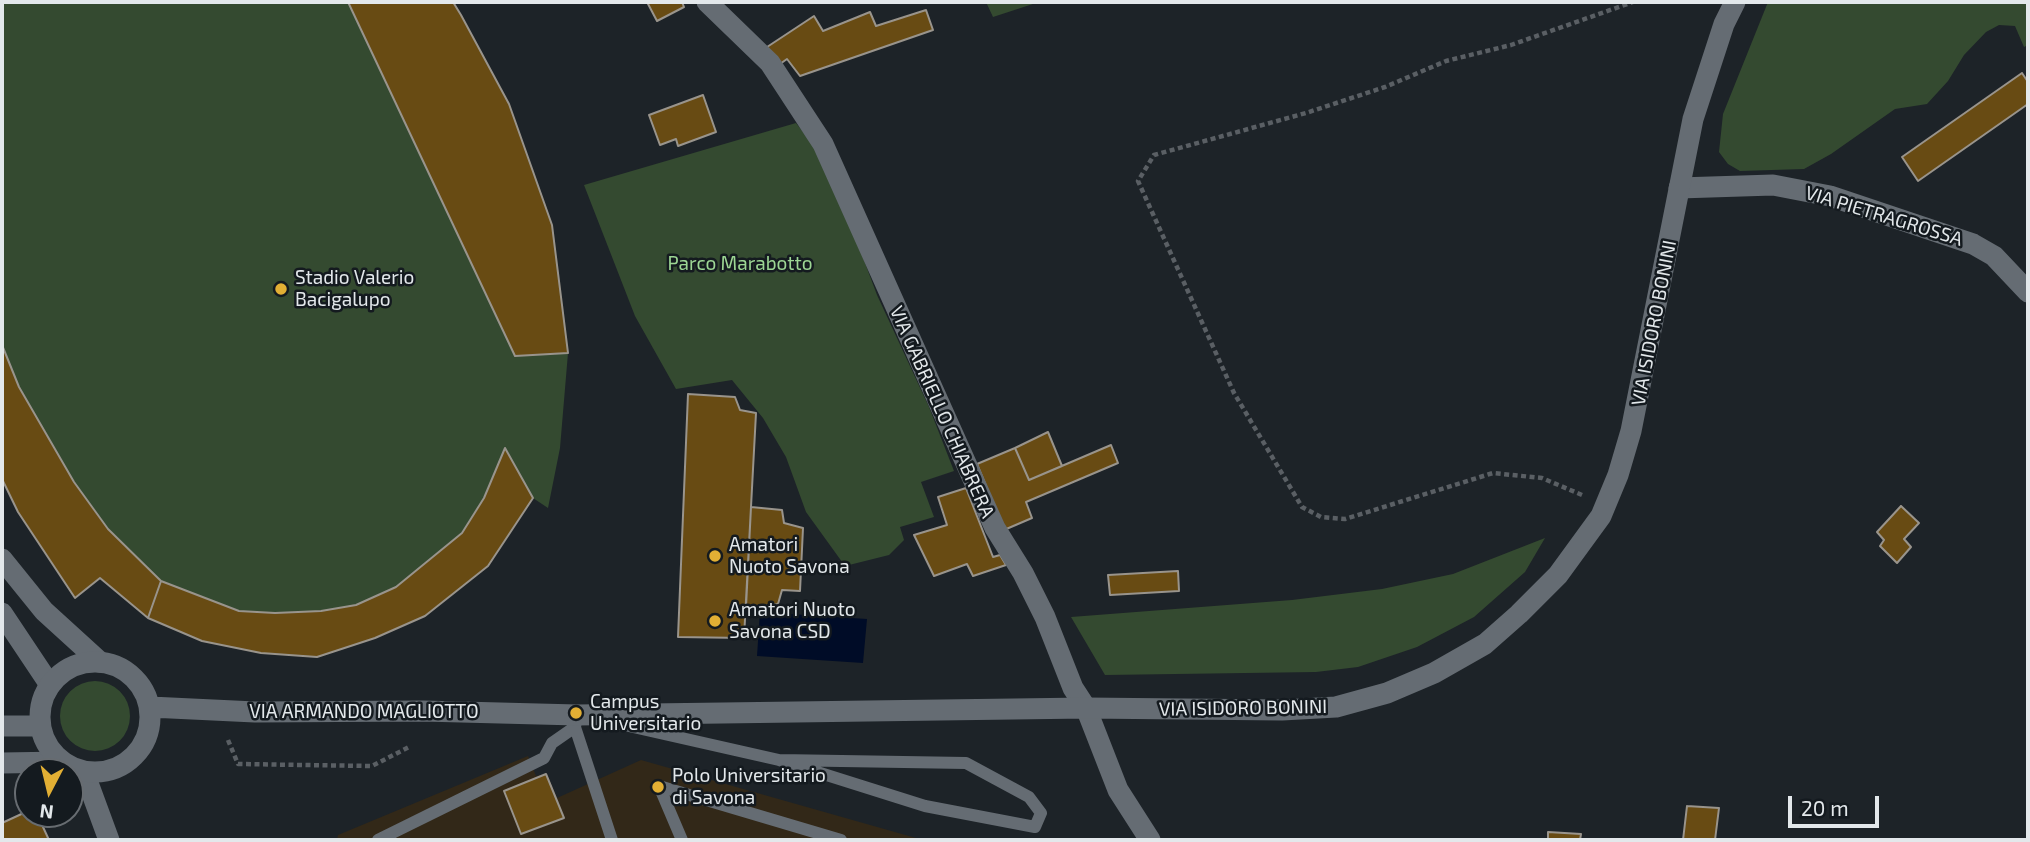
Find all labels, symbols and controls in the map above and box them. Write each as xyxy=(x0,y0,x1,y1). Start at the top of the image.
street label: VIA PIETRAGROSSA xyxy=(1803,181,1965,251)
street label: VIA ISIDORO BONINI xyxy=(1627,238,1681,408)
park label: Parco Marabotto xyxy=(667,253,813,275)
place label: Stadio Valerio Bacigalupo xyxy=(295,267,414,311)
marker: Stadio Valerio Bacigalupo xyxy=(273,281,289,297)
street label: VIA GABRIELLO CHIABRERA xyxy=(885,302,999,522)
place label: Amatori Nuoto Savona xyxy=(729,534,850,578)
marker: Amatori Nuoto Savona xyxy=(707,548,723,564)
place label: Amatori Nuoto Savona CSD xyxy=(729,599,856,643)
marker: Amatori Nuoto Savona CSD xyxy=(707,613,723,629)
place label: Campus Universitario xyxy=(590,691,701,735)
street label: VIA ISIDORO BONINI xyxy=(1159,695,1327,721)
street label: VIA ARMANDO MAGLIOTTO xyxy=(249,701,479,723)
marker: Campus Universitario xyxy=(568,705,584,721)
north arrow xyxy=(14,758,84,828)
place label: Polo Universitario di Savona xyxy=(672,765,826,809)
marker: Polo Universitario di Savona xyxy=(650,779,666,795)
scale bar xyxy=(1792,782,1883,826)
text: 20 m xyxy=(1801,795,1849,820)
text: N xyxy=(38,800,55,825)

